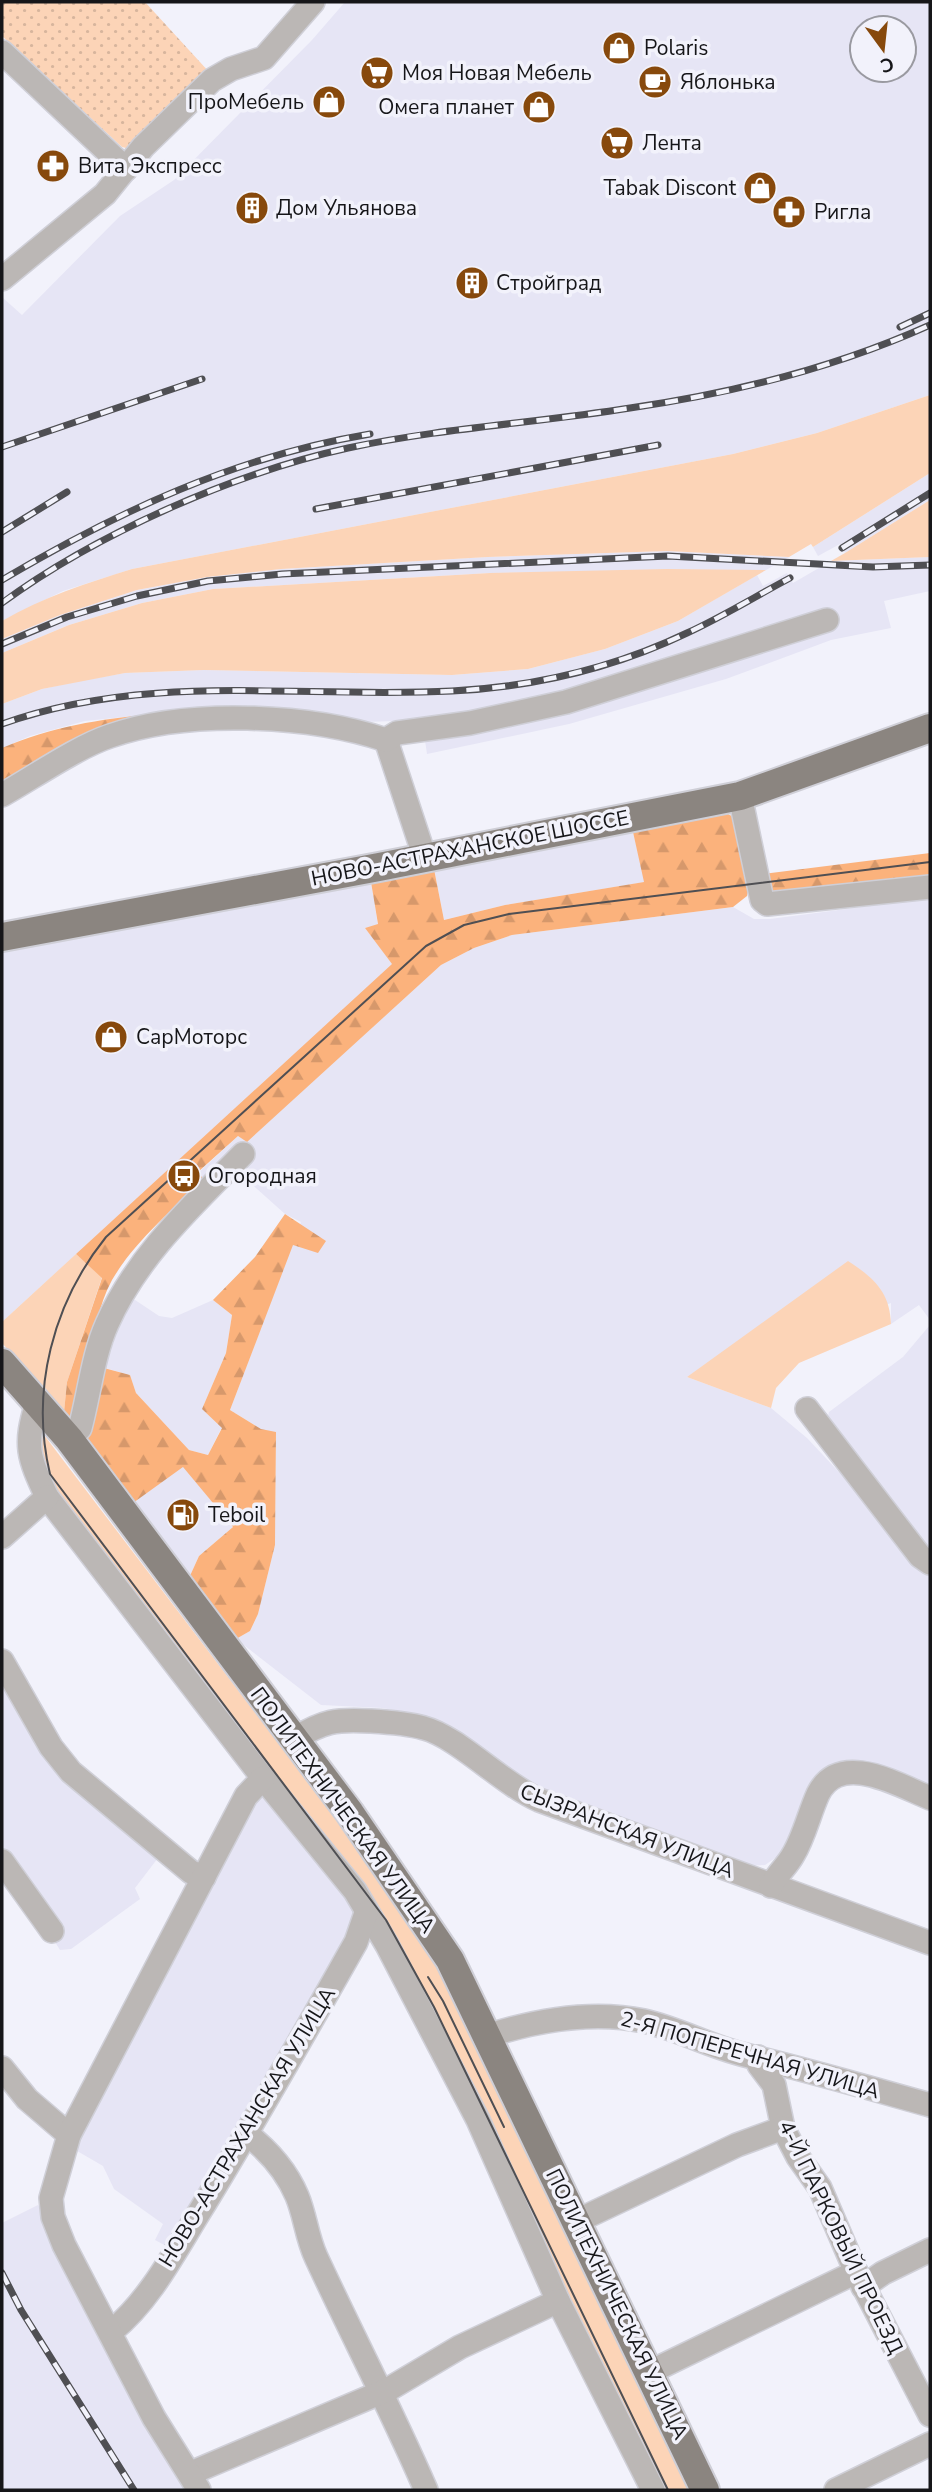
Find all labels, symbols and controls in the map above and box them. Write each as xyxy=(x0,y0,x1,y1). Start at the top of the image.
north arrow xyxy=(848,14,918,84)
shop icon: Polaris xyxy=(600,29,638,67)
place label: Polaris xyxy=(644,34,708,62)
text: С xyxy=(877,50,897,79)
supermarket icon: Моя Новая Мебель xyxy=(358,54,396,92)
place label: Моя Новая Мебель xyxy=(402,59,592,87)
cafe icon: Яблонька xyxy=(636,63,674,101)
place label: Яблонька xyxy=(680,68,776,96)
shop icon: ПроМебель xyxy=(310,83,348,121)
place label: ПроМебель xyxy=(188,88,304,116)
shop icon: Омега планет xyxy=(520,88,558,126)
place label: Омега планет xyxy=(378,93,515,121)
supermarket icon: Лента xyxy=(598,124,636,162)
place label: Лента xyxy=(642,129,702,157)
pharmacy icon: Вита Экспресс xyxy=(34,147,72,185)
place label: Вита Экспресс xyxy=(78,152,222,180)
shop icon: Tabak Discont xyxy=(741,169,779,207)
place label: Tabak Discont xyxy=(604,174,737,202)
building icon: Дом Ульянова xyxy=(233,189,271,227)
pharmacy icon: Ригла xyxy=(770,193,808,231)
place label: Дом Ульянова xyxy=(276,194,417,222)
place label: Ригла xyxy=(814,198,871,226)
building icon: Стройград xyxy=(453,264,491,302)
place label: Стройград xyxy=(496,269,601,297)
street label: НОВО-АСТРАХАНСКОЕ ШОССЕ xyxy=(309,803,631,893)
shop icon: СарМоторс xyxy=(92,1018,130,1056)
place label: СарМоторс xyxy=(136,1023,247,1051)
bus stop icon: Огородная xyxy=(165,1157,203,1195)
place label: Огородная xyxy=(208,1162,317,1190)
fuel station icon: Teboil xyxy=(164,1496,202,1534)
place label: Teboil xyxy=(208,1501,266,1529)
street label: ПОЛИТЕХНИЧЕСКАЯ УЛИЦА xyxy=(244,1681,442,1939)
street label: СЫЗРАНСКАЯ УЛИЦА xyxy=(516,1777,738,1885)
street label: НОВО-АСТРАХАНСКАЯ УЛИЦА xyxy=(152,1982,342,2272)
street label: 2-Я ПОПЕРЕЧНАЯ УЛИЦА xyxy=(617,2005,883,2105)
street label: 4-Й ПАРКОВЫЙ ПРОЕЗД xyxy=(772,2116,910,2358)
street label: ПОЛИТЕХНИЧЕСКАЯ УЛИЦА xyxy=(539,2164,695,2444)

